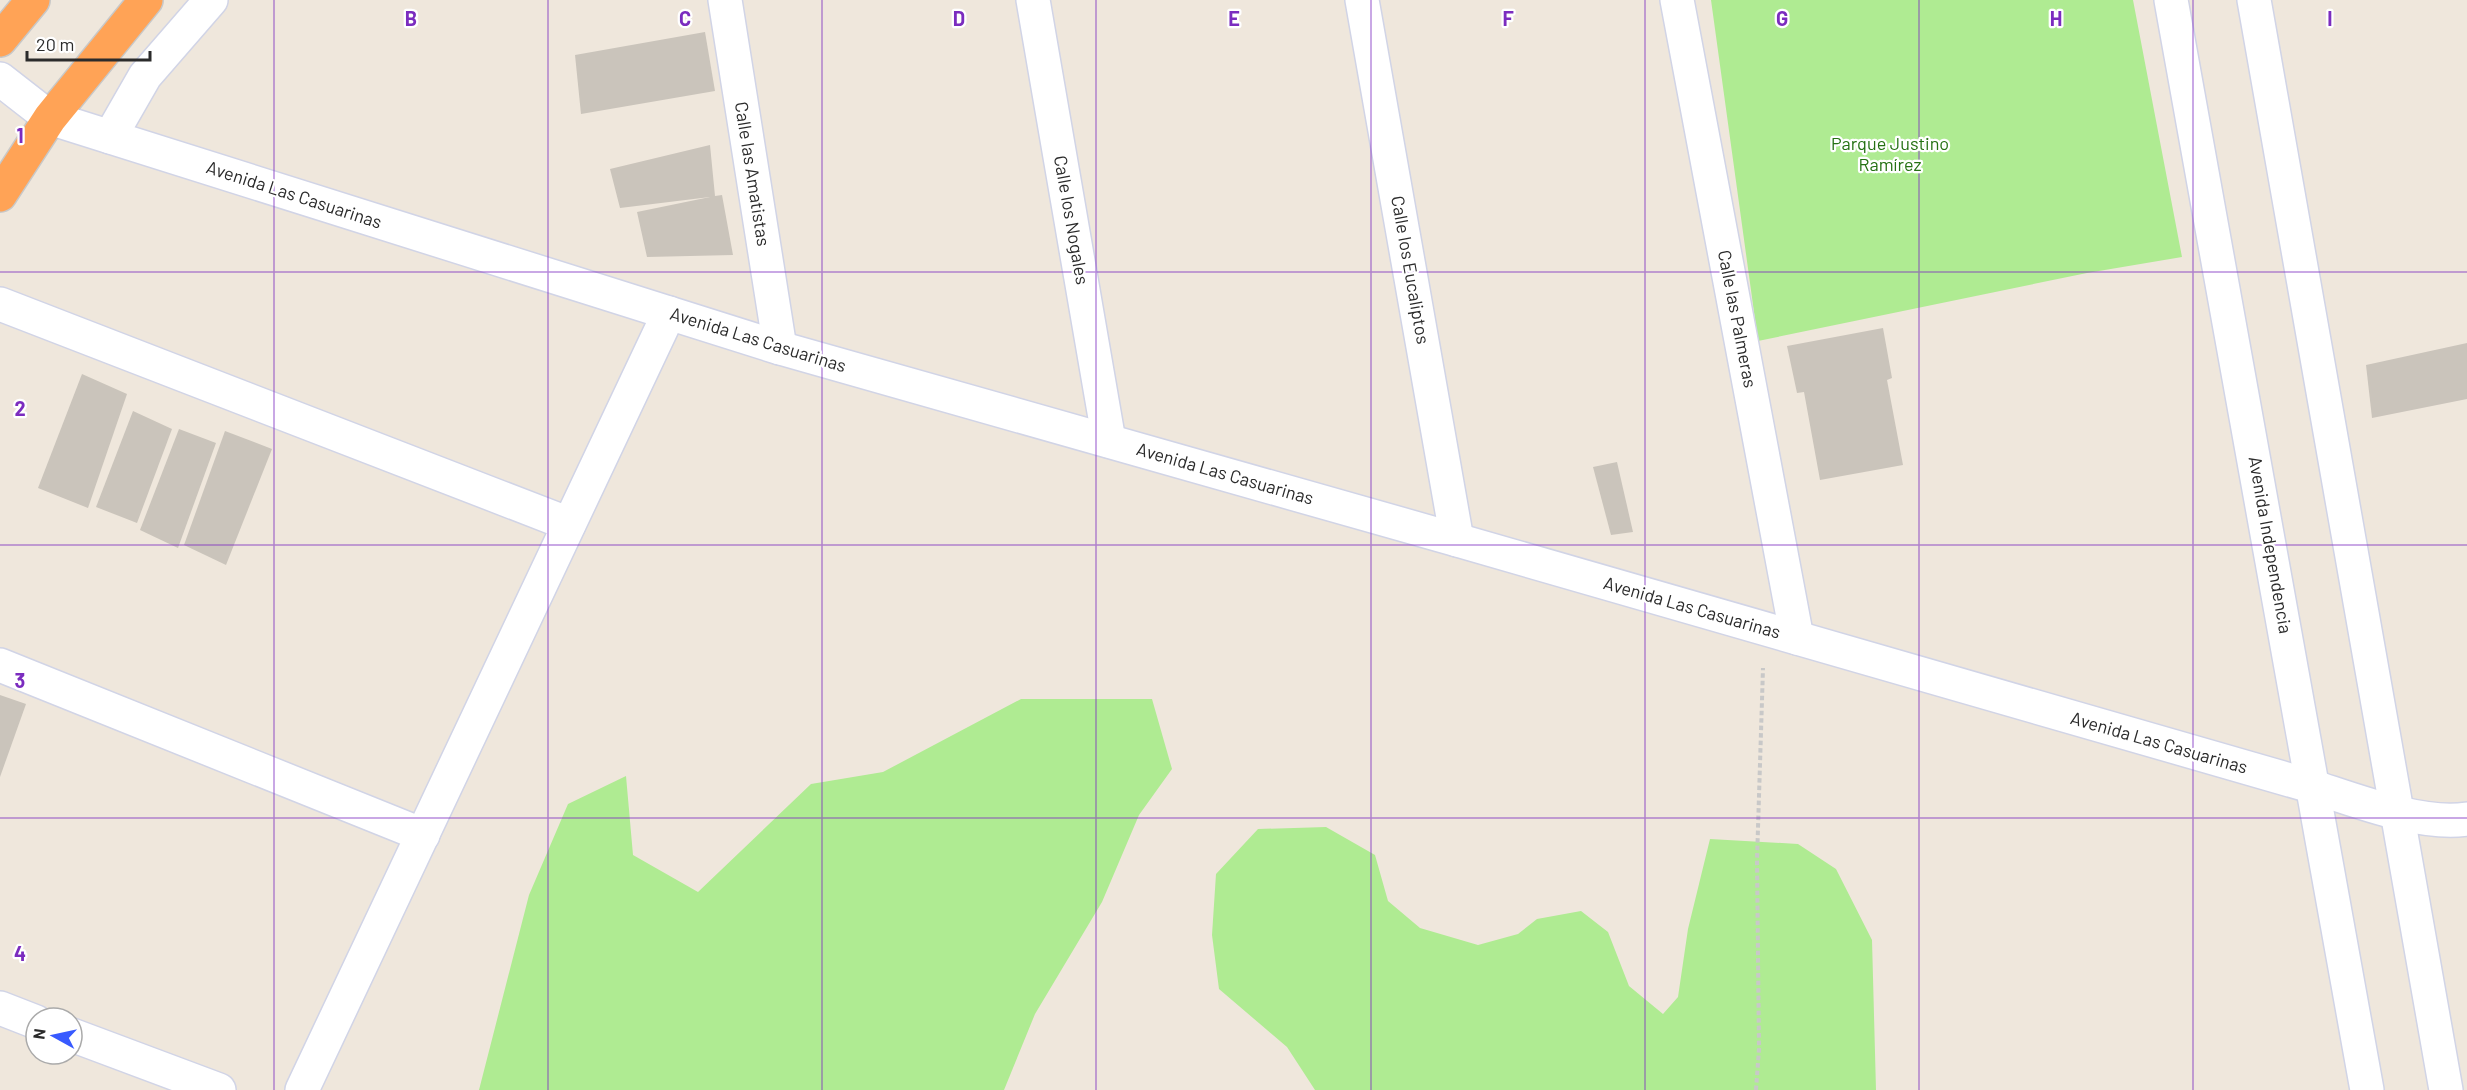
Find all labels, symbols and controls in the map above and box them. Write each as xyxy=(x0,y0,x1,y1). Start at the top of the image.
text: B xyxy=(405,6,417,30)
text: C xyxy=(679,6,691,30)
text: D xyxy=(953,6,965,30)
text: E xyxy=(1228,6,1240,30)
text: F xyxy=(1502,6,1514,30)
text: G xyxy=(1776,6,1788,30)
text: H xyxy=(2050,6,2062,30)
text: I xyxy=(2327,6,2333,30)
scale bar xyxy=(27,24,150,62)
text: 20 m xyxy=(36,33,74,55)
street label: Calle las Amatistas xyxy=(731,100,775,248)
text: 1 xyxy=(16,123,24,147)
park label: Parque Justino Ramírez xyxy=(1831,132,1949,175)
street label: Calle los Nogales xyxy=(1050,154,1094,286)
street label: Avenida Las Casuarinas xyxy=(204,155,385,233)
street label: Calle los Eucaliptos xyxy=(1387,194,1435,346)
street label: Calle las Palmeras xyxy=(1714,248,1762,389)
street label: Avenida Las Casuarinas xyxy=(668,302,849,376)
text: 2 xyxy=(14,396,26,420)
street label: Avenida Las Casuarinas xyxy=(1134,437,1316,509)
street label: Avenida Independencia xyxy=(2245,454,2297,635)
street label: Avenida Las Casuarinas xyxy=(1601,571,1783,643)
text: 3 xyxy=(15,668,25,692)
street label: Avenida Las Casuarinas xyxy=(2068,706,2250,778)
text: 4 xyxy=(14,941,26,965)
north arrow xyxy=(24,1006,84,1066)
text: N xyxy=(29,1027,49,1040)

